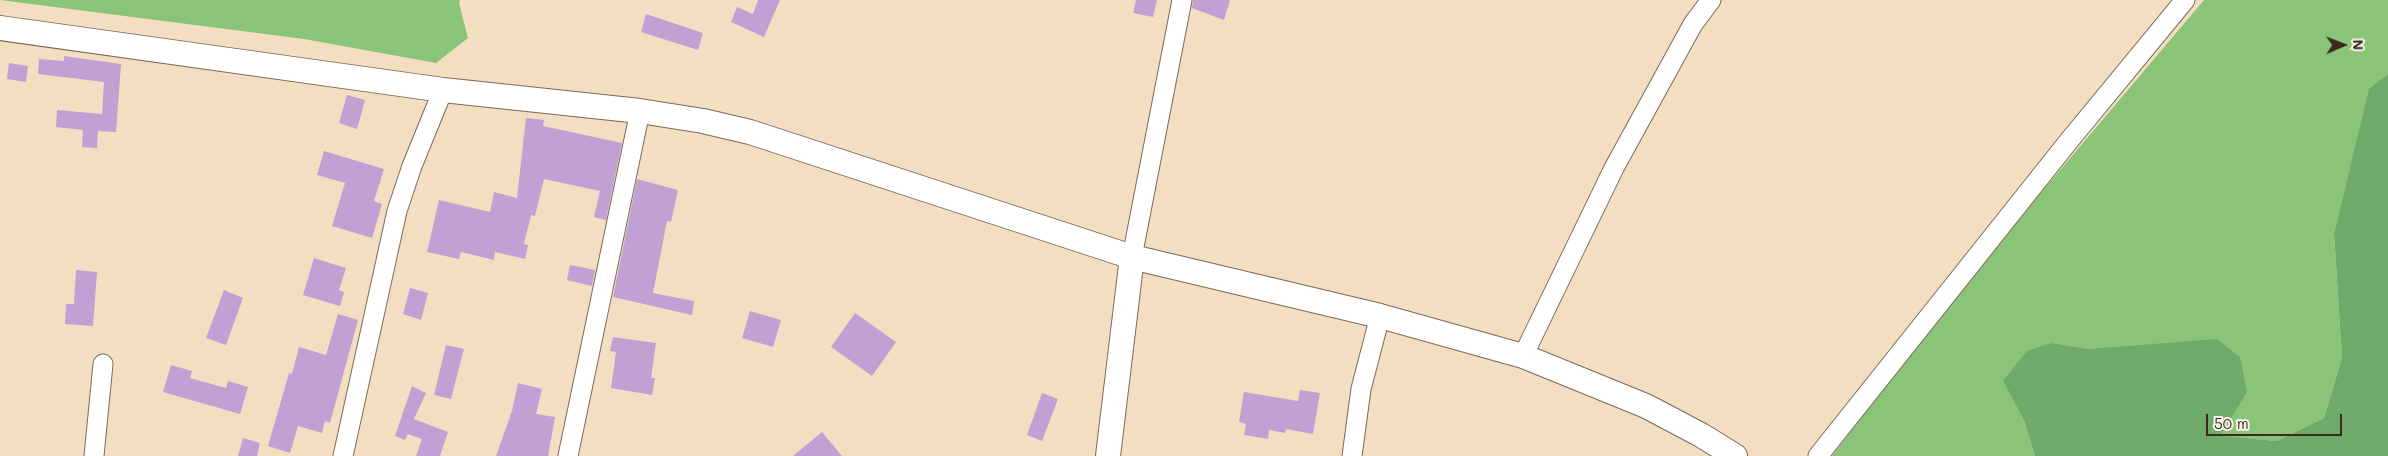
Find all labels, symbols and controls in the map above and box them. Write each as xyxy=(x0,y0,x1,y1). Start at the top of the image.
north arrow xyxy=(2318,20,2368,70)
text: N xyxy=(2349,39,2368,50)
scale bar xyxy=(2208,404,2344,436)
text: 50 m xyxy=(2214,413,2249,433)

